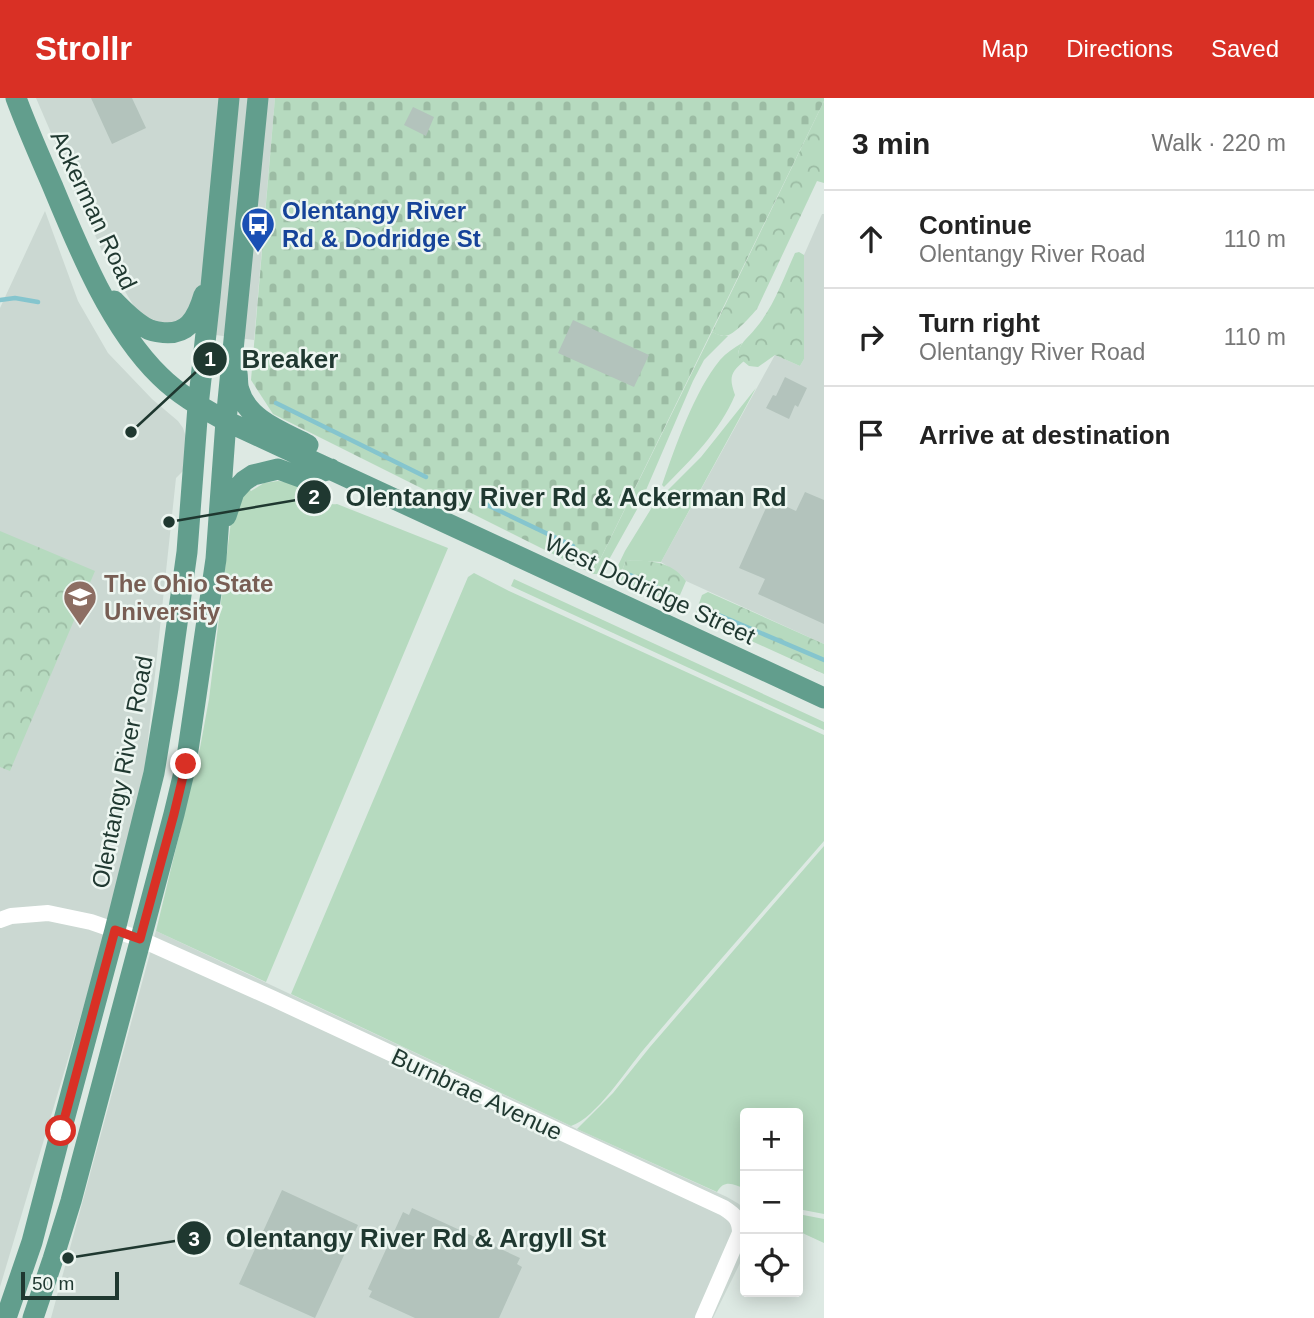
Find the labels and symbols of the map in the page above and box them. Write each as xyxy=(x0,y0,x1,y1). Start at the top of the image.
street label: Ackerman Road xyxy=(45,126,143,294)
place label: Olentangy River Rd & Dodridge St xyxy=(282,197,481,252)
bus stop icon: Olentangy River Rd & Dodridge St xyxy=(239,205,277,254)
callout: Breaker xyxy=(193,336,353,383)
text: Breaker xyxy=(242,344,338,374)
text: 1 xyxy=(204,347,216,370)
callout: Olentangy River Rd & Ackerman Rd xyxy=(296,474,801,521)
text: Olentangy River Rd & Ackerman Rd xyxy=(345,482,787,512)
text: 2 xyxy=(308,485,320,508)
street label: West Dodridge Street xyxy=(541,528,760,650)
place label: The Ohio State University xyxy=(104,570,273,625)
school or university icon: The Ohio State University xyxy=(61,578,99,627)
street label: Olentangy River Road xyxy=(86,654,158,890)
route end xyxy=(170,748,201,779)
street label: Burnbrae Avenue xyxy=(387,1043,567,1145)
route start xyxy=(45,1115,76,1146)
callout: Olentangy River Rd & Argyll St xyxy=(177,1215,621,1262)
text: Olentangy River Rd & Argyll St xyxy=(226,1223,607,1253)
text: 3 xyxy=(188,1227,200,1250)
scale bar xyxy=(21,1269,119,1301)

